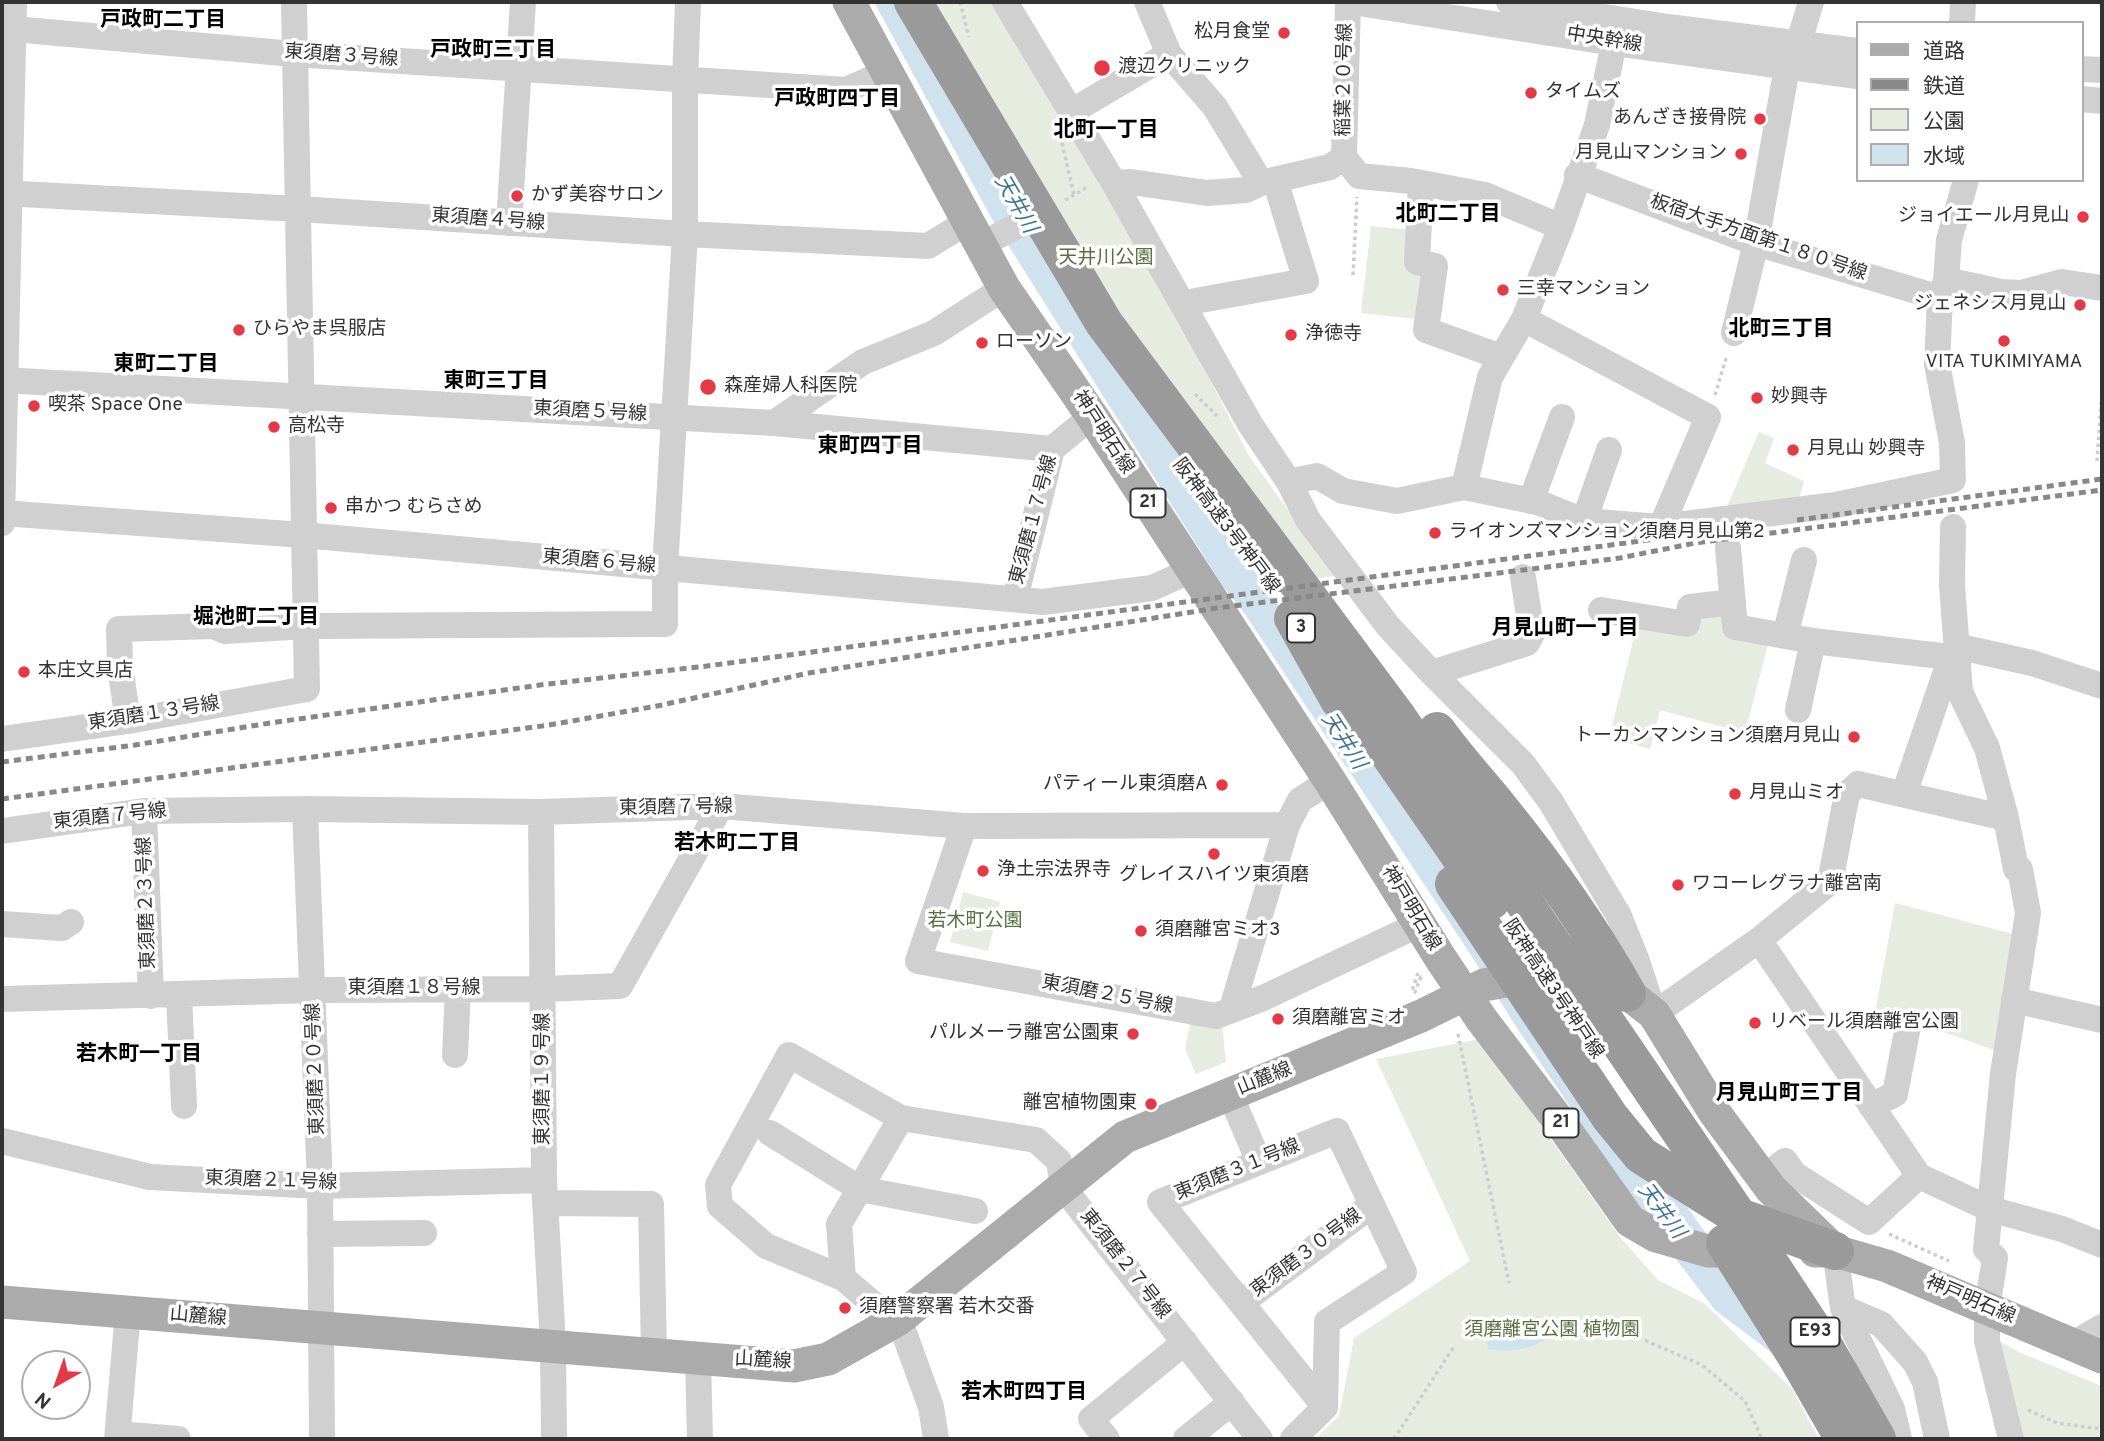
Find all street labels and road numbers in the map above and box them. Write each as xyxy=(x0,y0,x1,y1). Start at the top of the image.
street label: 稲葉２０号線 xyxy=(1334,23,1358,137)
street label: 中央幹線 xyxy=(1565,24,1643,58)
street label: 東須磨３号線 xyxy=(283,42,399,72)
street label: 板宿大手方面第１８０号線 xyxy=(1646,191,1870,287)
street label: 東須磨４号線 xyxy=(430,206,546,236)
street label: 神戸明石線 xyxy=(1067,387,1137,479)
street label: 東須磨５号線 xyxy=(532,399,648,427)
street label: 東須磨１７号線 xyxy=(1007,453,1063,587)
street label: 阪神高速3号神戸線 xyxy=(1167,455,1283,599)
road number: 21 xyxy=(1130,489,1166,518)
street label: 東須磨６号線 xyxy=(541,547,657,579)
road number: 3 xyxy=(1287,614,1315,642)
street label: 東須磨１３号線 xyxy=(87,693,221,737)
street label: 東須磨７号線 xyxy=(619,797,733,821)
street label: 東須磨７号線 xyxy=(52,801,168,835)
street label: 東須磨２３号線 xyxy=(134,836,162,970)
street label: 神戸明石線 xyxy=(1376,862,1444,956)
street label: 阪神高速3号神戸線 xyxy=(1497,916,1607,1064)
street label: 東須磨２５号線 xyxy=(1040,972,1174,1020)
street label: 東須磨１８号線 xyxy=(348,978,480,1000)
street label: 東須磨２０号線 xyxy=(303,1002,331,1136)
street label: 東須磨１９号線 xyxy=(533,1013,555,1145)
street label: 山麓線 xyxy=(1234,1059,1296,1101)
road number: 21 xyxy=(1544,1108,1578,1138)
street label: 東須磨３１号線 xyxy=(1172,1136,1304,1206)
street label: 東須磨２１号線 xyxy=(204,1168,338,1196)
street label: 東須磨３０号線 xyxy=(1247,1205,1367,1303)
street label: 東須磨２７号線 xyxy=(1074,1206,1174,1324)
street label: 神戸明石線 xyxy=(1922,1272,2018,1330)
street label: 山麓線 xyxy=(169,1304,227,1332)
road number: E93 xyxy=(1790,1317,1840,1346)
street label: 山麓線 xyxy=(734,1349,792,1375)

